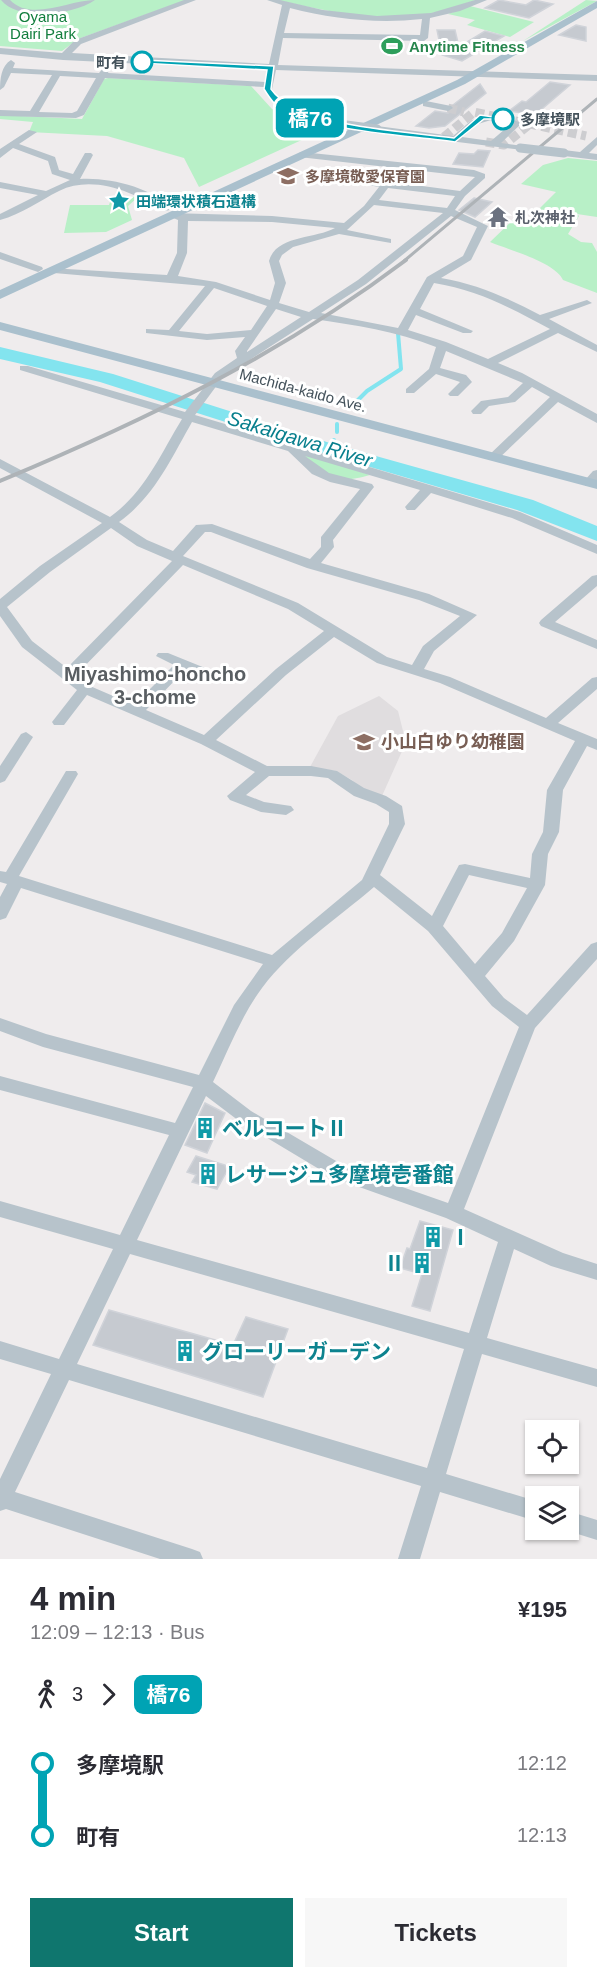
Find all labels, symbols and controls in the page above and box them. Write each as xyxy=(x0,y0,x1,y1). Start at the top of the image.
park label: Oyama Dairi Park xyxy=(10,8,76,42)
sports icon: Anytime Fitness xyxy=(380,34,404,58)
place label: Anytime Fitness xyxy=(409,38,525,55)
marker: 町有 xyxy=(131,51,153,73)
place label: 町有 xyxy=(96,54,126,71)
line badge: 橋76 xyxy=(276,98,344,138)
text: 橋76 xyxy=(288,107,332,130)
marker: 多摩境駅 xyxy=(492,108,514,130)
place label: 多摩境駅 xyxy=(520,111,580,128)
school or university icon: 多摩境敬愛保育園 xyxy=(276,164,300,188)
place label: 多摩境敬愛保育園 xyxy=(305,168,425,185)
place icon: 田端環状積石遺構 xyxy=(107,189,131,213)
place label: 田端環状積石遺構 xyxy=(136,193,256,210)
temple icon: 札次神社 xyxy=(486,205,510,229)
place label: 札次神社 xyxy=(515,209,575,226)
street label: Machida-kaido Ave. xyxy=(238,365,368,415)
water label: Sakaigawa River xyxy=(225,407,376,472)
district label: Miyashimo-honcho 3-chome xyxy=(64,663,246,708)
school or university icon: 小山白ゆり幼稚園 xyxy=(352,730,376,754)
place label: 小山白ゆり幼稚園 xyxy=(381,732,525,752)
building icon: ベルコートⅡ xyxy=(193,1116,217,1140)
place label: ベルコートⅡ xyxy=(222,1117,348,1140)
building icon: レサージュ多摩境壱番館 xyxy=(196,1162,220,1186)
place label: レサージュ多摩境壱番館 xyxy=(225,1163,454,1186)
building icon: Ⅰ xyxy=(421,1225,445,1249)
place label: Ⅰ xyxy=(450,1226,471,1249)
building icon: Ⅱ xyxy=(410,1251,434,1275)
place label: Ⅱ xyxy=(384,1252,405,1275)
building icon: グローリーガーデン xyxy=(173,1339,197,1363)
place label: グローリーガーデン xyxy=(202,1340,391,1363)
map controls xyxy=(525,1420,579,1540)
button: locate xyxy=(525,1420,579,1474)
button: layers xyxy=(525,1486,579,1540)
text: 4 min xyxy=(30,1580,116,1617)
text: ¥195 xyxy=(518,1597,567,1622)
text: 12:09 – 12:13 · Bus xyxy=(30,1621,205,1643)
icon: walk xyxy=(30,1678,63,1711)
icon: forward xyxy=(92,1678,125,1711)
text: 3 xyxy=(72,1683,83,1705)
text: 橋76 xyxy=(146,1683,190,1706)
text: 12:12 xyxy=(517,1752,567,1774)
text: 多摩境駅 xyxy=(76,1753,164,1778)
text: 12:13 xyxy=(517,1824,567,1846)
text: 町有 xyxy=(76,1825,120,1850)
button: Start xyxy=(30,1898,293,1967)
button: Tickets xyxy=(305,1898,567,1967)

